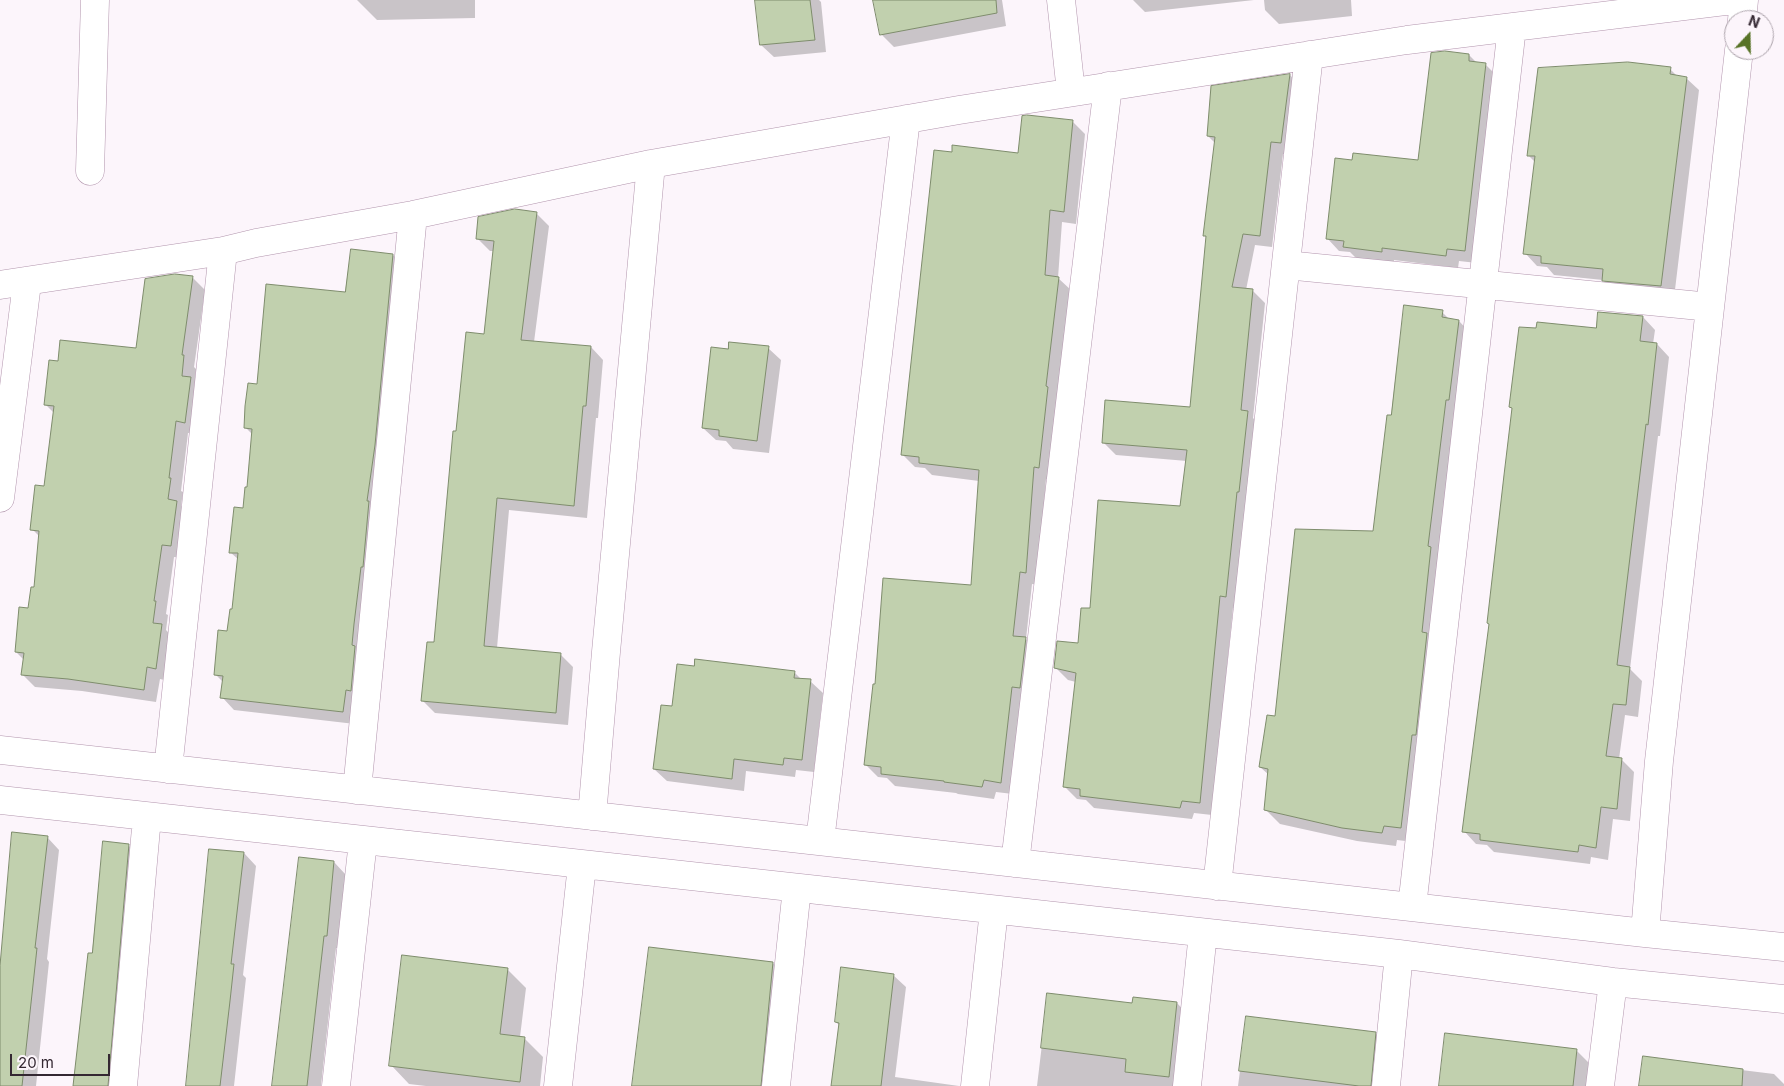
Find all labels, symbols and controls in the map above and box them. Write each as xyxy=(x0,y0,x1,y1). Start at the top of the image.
north arrow xyxy=(1724,10,1774,60)
text: N xyxy=(1746,12,1762,31)
scale bar xyxy=(12,1044,112,1076)
text: 20 m xyxy=(18,1053,54,1072)

